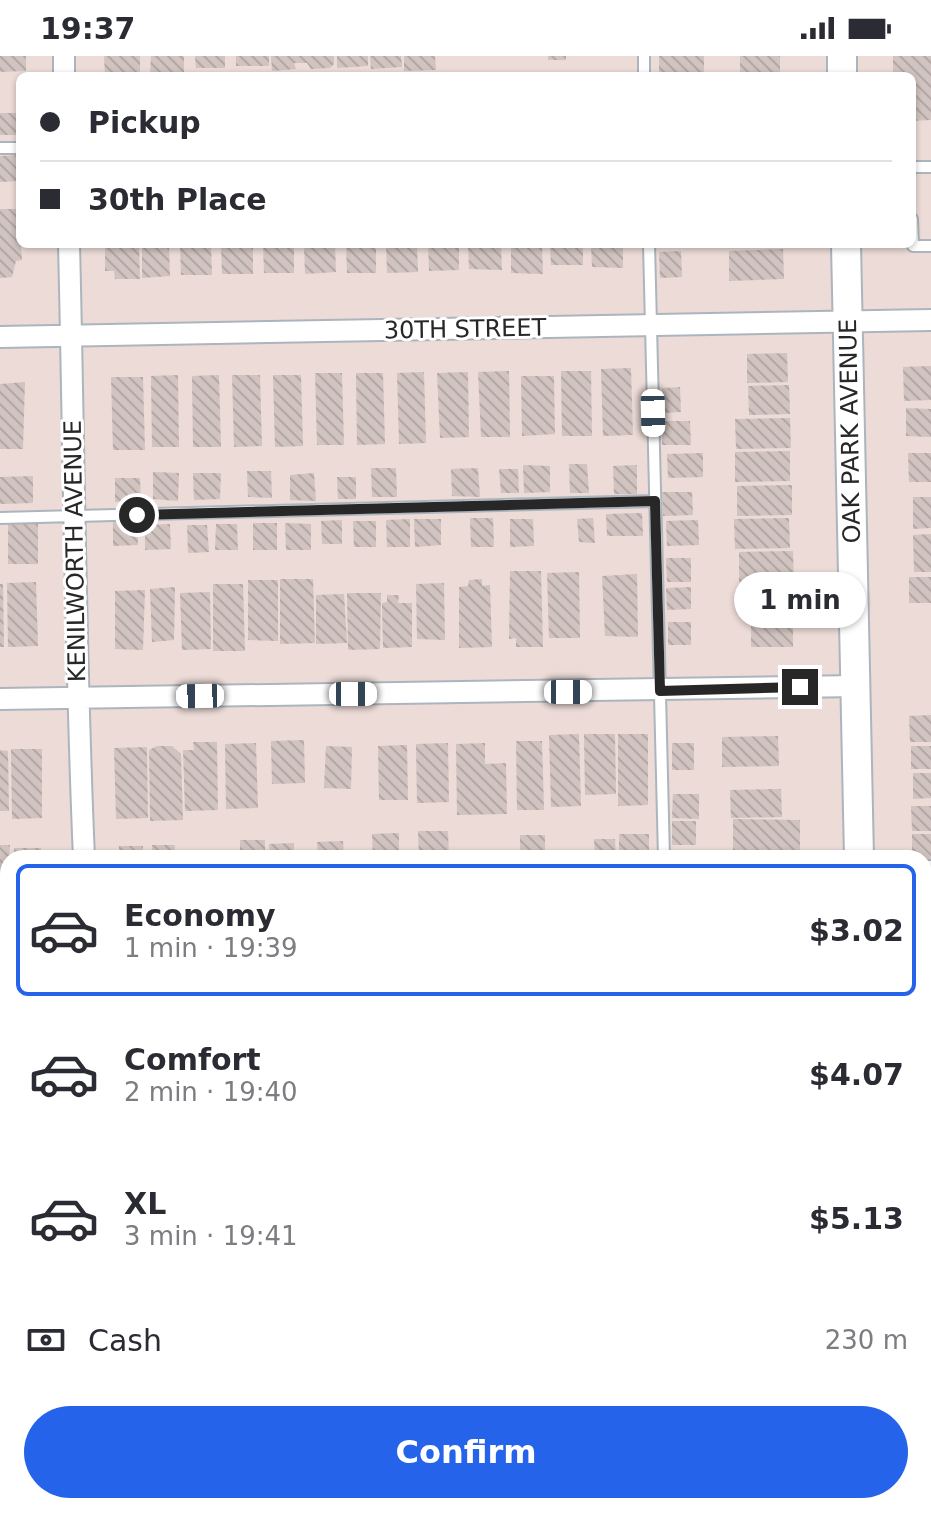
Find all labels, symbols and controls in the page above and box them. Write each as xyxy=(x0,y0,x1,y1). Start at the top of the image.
text: 19:37 xyxy=(40,11,136,46)
text: Pickup xyxy=(88,105,201,140)
text: 30th Place xyxy=(88,182,267,217)
street label: 30TH STREET xyxy=(384,314,547,344)
street label: OAK PARK AVENUE xyxy=(834,318,866,544)
car xyxy=(641,389,665,437)
street label: KENILWORTH AVENUE xyxy=(59,420,91,682)
route start xyxy=(119,497,155,533)
callout: 1 min xyxy=(734,571,866,627)
text: 1 min xyxy=(759,585,841,615)
route end xyxy=(782,669,818,705)
car xyxy=(544,680,592,704)
car xyxy=(329,682,377,706)
car xyxy=(176,684,224,708)
icon: car xyxy=(28,894,100,966)
text: Economy xyxy=(124,898,276,933)
text: $3.02 xyxy=(809,913,904,948)
text: 1 min · 19:39 xyxy=(124,933,298,963)
icon: car xyxy=(28,1038,100,1110)
text: Comfort xyxy=(124,1042,261,1077)
text: $4.07 xyxy=(809,1057,904,1092)
text: 2 min · 19:40 xyxy=(124,1077,298,1107)
icon: car xyxy=(28,1182,100,1254)
text: XL xyxy=(124,1186,166,1221)
text: $5.13 xyxy=(809,1201,904,1236)
text: 3 min · 19:41 xyxy=(124,1221,298,1251)
icon: cash xyxy=(24,1318,68,1362)
text: Cash xyxy=(88,1323,162,1358)
text: 230 m xyxy=(825,1325,908,1355)
button: Confirm xyxy=(24,1406,908,1498)

